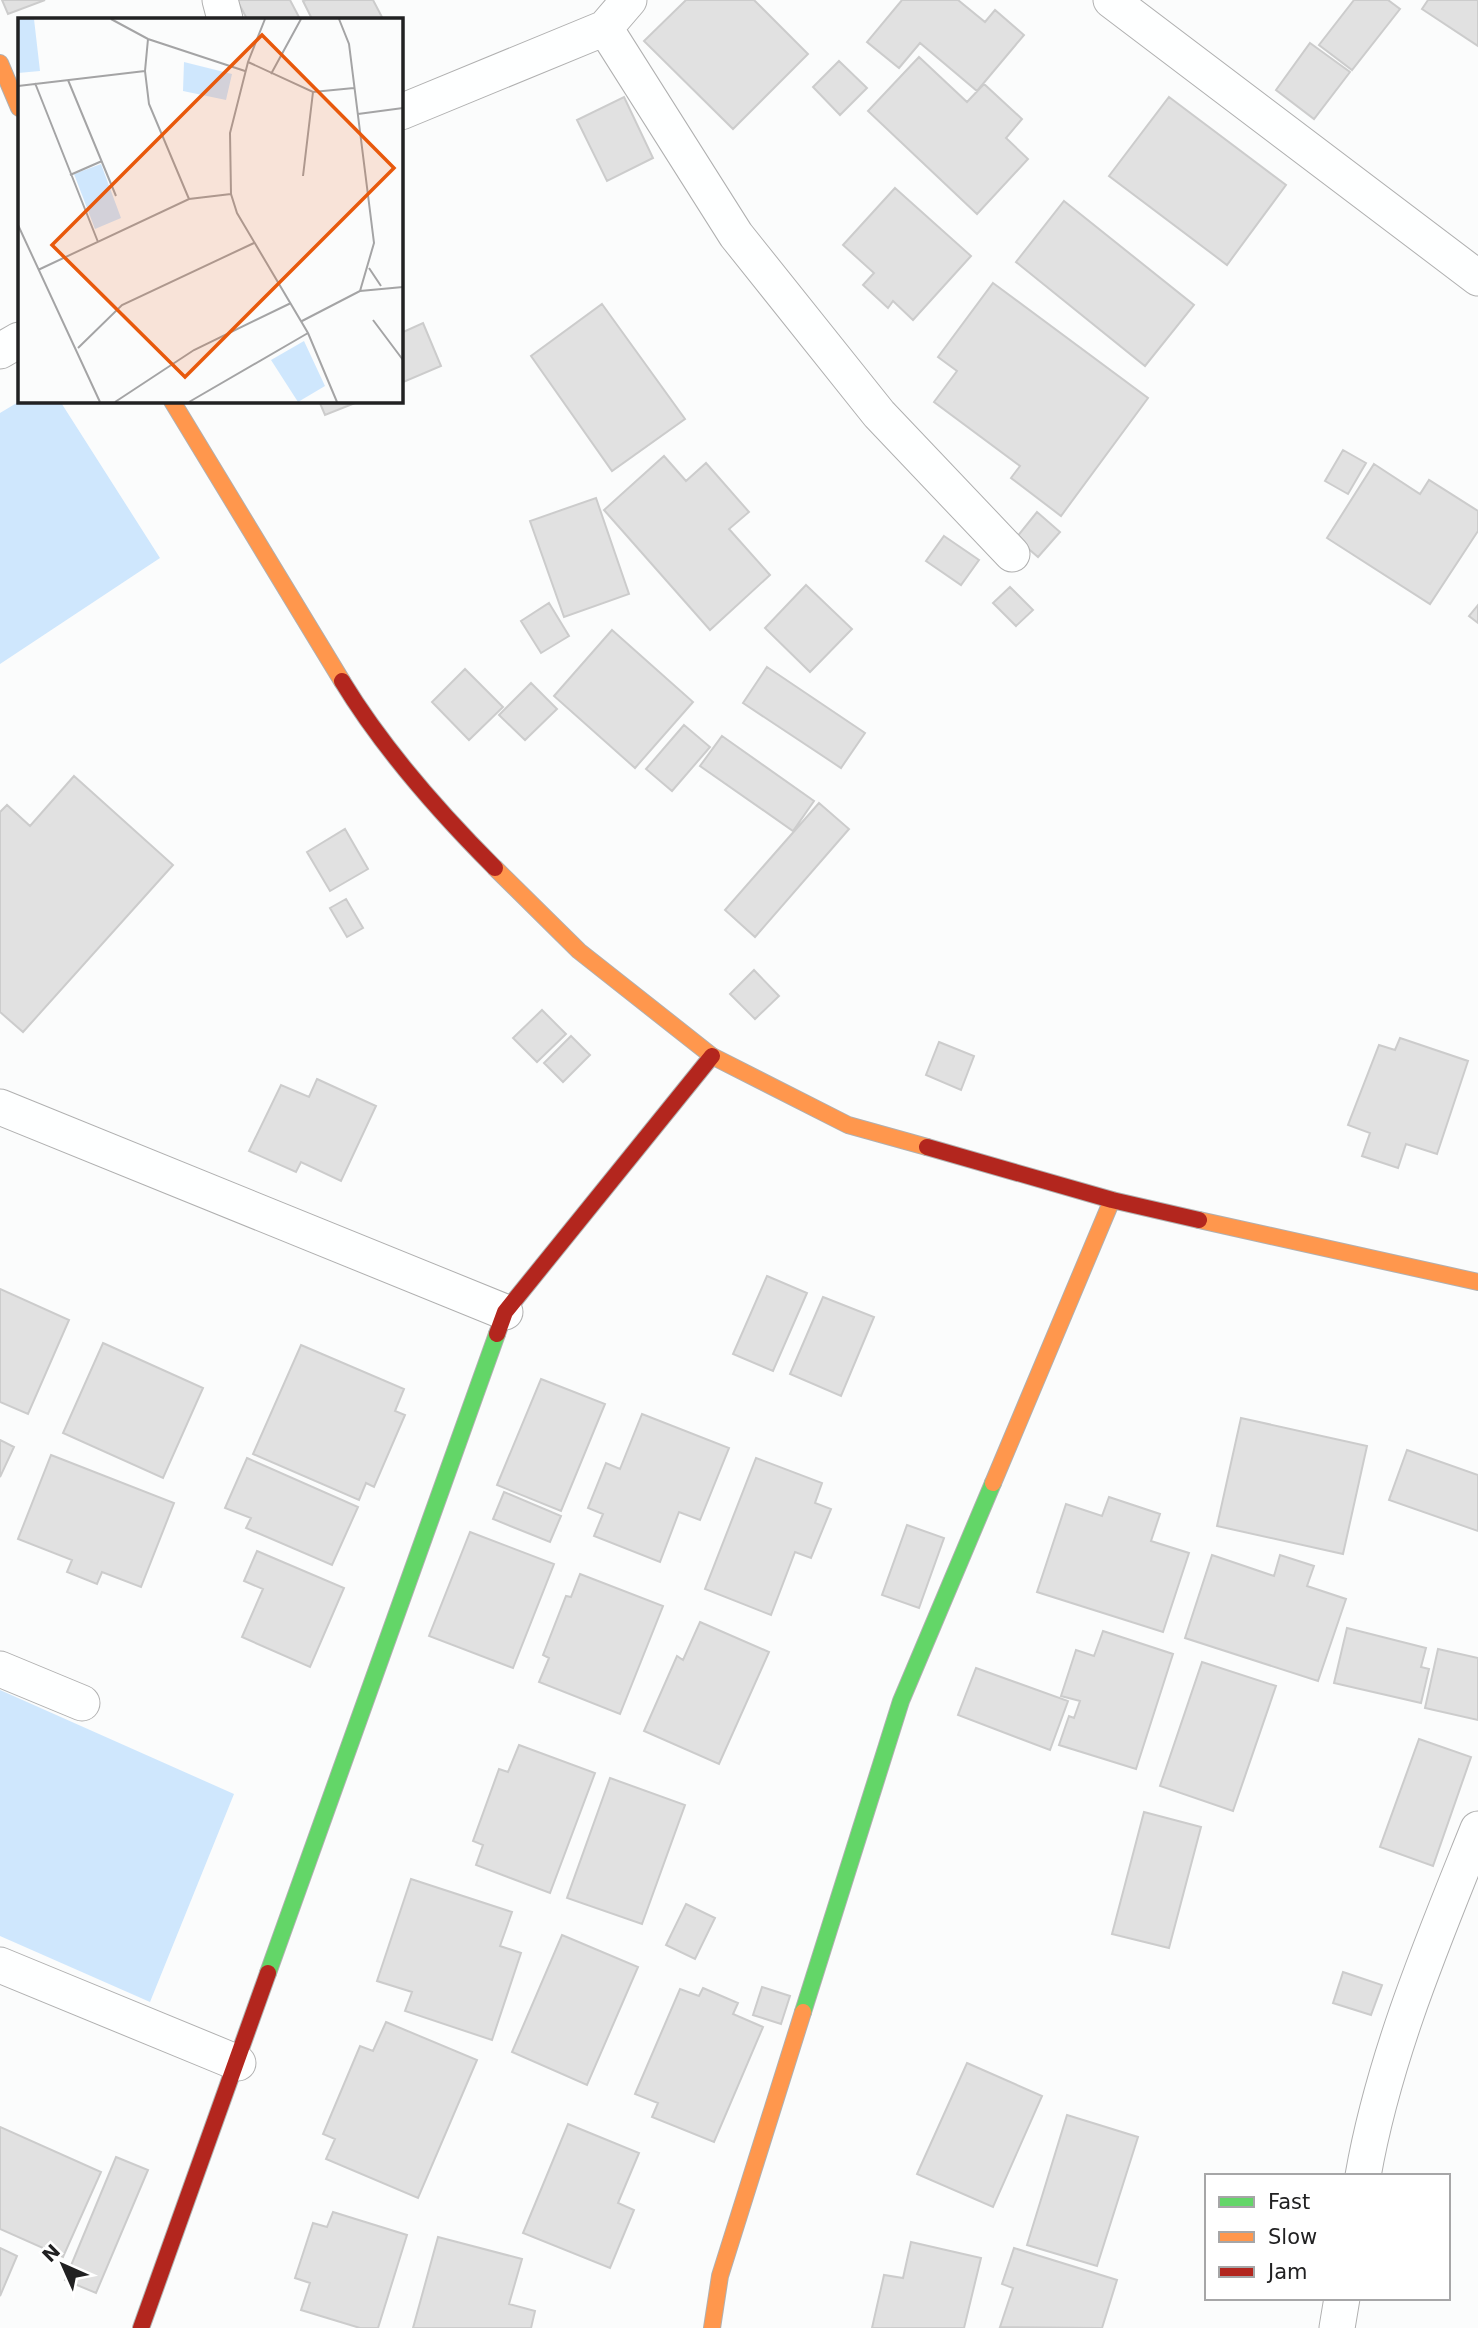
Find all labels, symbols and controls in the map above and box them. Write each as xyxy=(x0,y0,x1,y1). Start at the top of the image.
inset map xyxy=(18,18,402,402)
legend xyxy=(1205,2174,1450,2300)
text: Fast xyxy=(1268,2190,1310,2214)
text: Slow xyxy=(1268,2225,1317,2249)
north arrow xyxy=(28,2230,98,2300)
text: N xyxy=(38,2240,64,2266)
text: Jam xyxy=(1266,2260,1308,2284)

